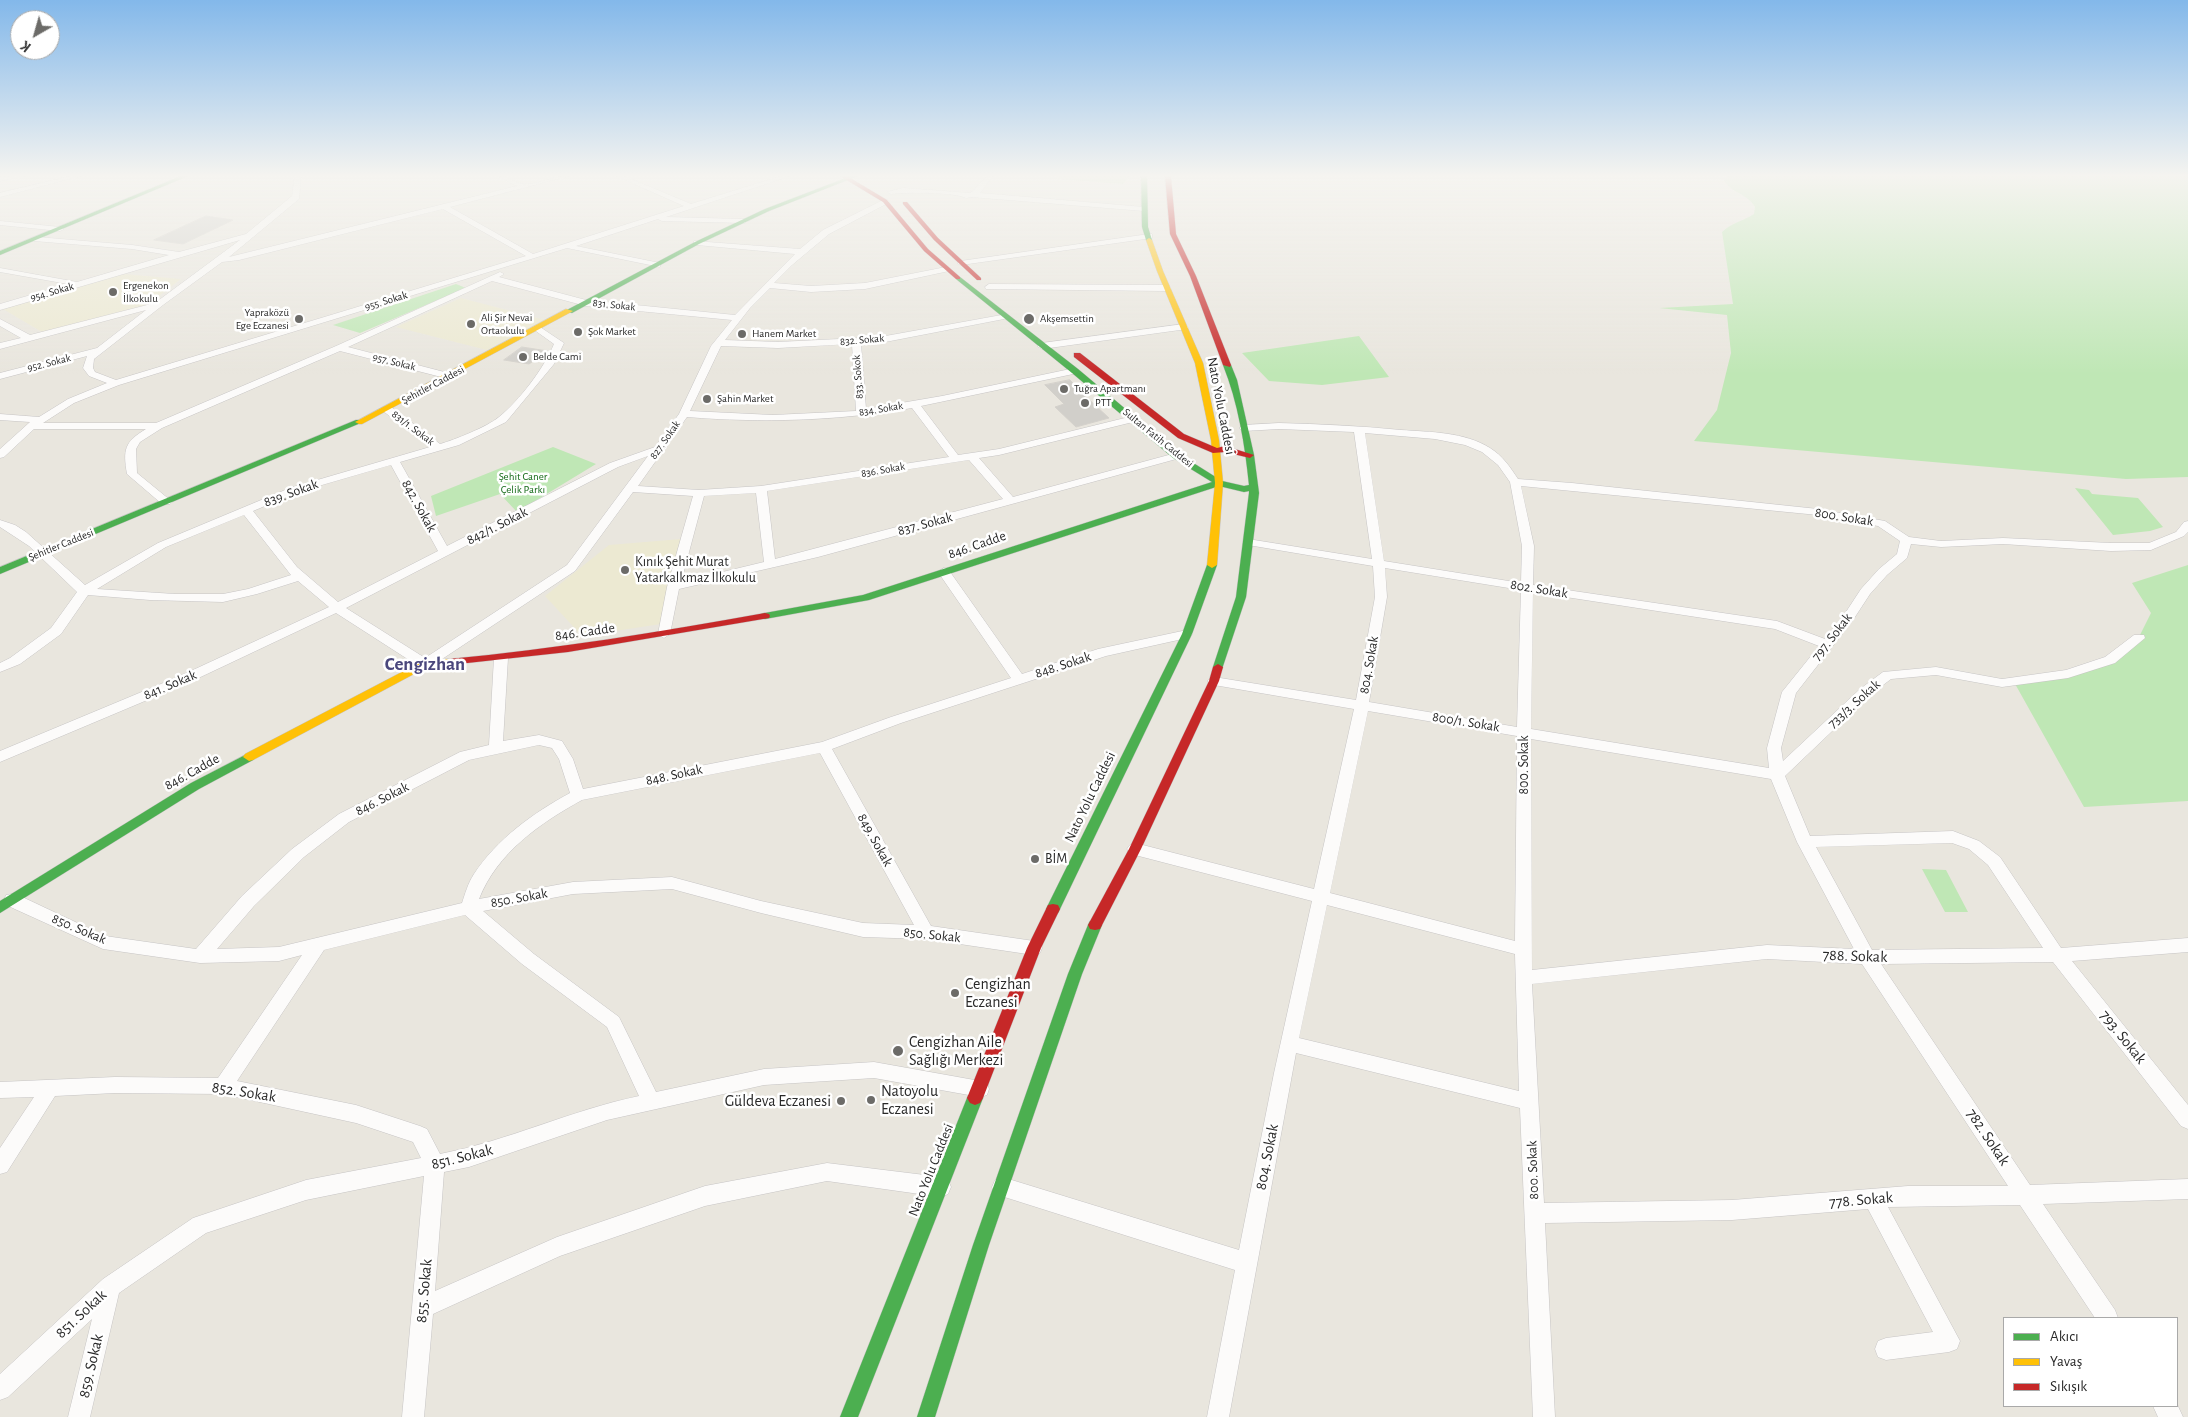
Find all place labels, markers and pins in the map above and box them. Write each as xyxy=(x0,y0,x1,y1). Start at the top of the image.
place label: Ergenekon İlkokulu xyxy=(123,279,169,305)
marker: Ergenekon İlkokulu xyxy=(107,286,119,298)
place label: Yapraközü Ege Eczanesi xyxy=(236,306,289,332)
place label: Ali Şir Nevai Ortaokulu xyxy=(481,311,532,337)
marker: Akşemsettin xyxy=(1022,312,1036,326)
place label: Akşemsettin xyxy=(1040,312,1094,326)
marker: Yapraközü Ege Eczanesi xyxy=(293,313,305,325)
marker: Ali Şir Nevai Ortaokulu xyxy=(465,318,477,330)
place label: Şok Market xyxy=(588,325,636,339)
marker: Şok Market xyxy=(572,326,584,338)
place label: Hanem Market xyxy=(752,327,816,341)
marker: Hanem Market xyxy=(736,328,748,340)
place label: Belde Cami xyxy=(533,350,581,364)
marker: Belde Cami xyxy=(517,351,529,363)
place label: Tuğra Apartmanı xyxy=(1074,382,1146,396)
marker: Tuğra Apartmanı xyxy=(1058,383,1070,395)
place label: Şahin Market xyxy=(717,392,773,406)
marker: Şahin Market xyxy=(701,393,713,405)
place label: PTT xyxy=(1095,396,1111,410)
marker: PTT xyxy=(1079,397,1091,409)
place label: Kınık Şehit Murat Yatarkalkmaz İlkokulu xyxy=(635,554,756,586)
marker: Kınık Şehit Murat Yatarkalkmaz İlkokulu xyxy=(619,564,631,576)
place label: BİM xyxy=(1045,851,1067,867)
marker: BİM xyxy=(1029,853,1041,865)
place label: Cengizhan Eczanesi xyxy=(965,974,1031,1012)
marker: Cengizhan Eczanesi xyxy=(949,987,961,999)
place label: Cengizhan Aile Sağlığı Merkezi xyxy=(909,1032,1003,1070)
marker: Cengizhan Aile Sağlığı Merkezi xyxy=(891,1044,905,1058)
place label: Natoyolu Eczanesi xyxy=(881,1081,938,1119)
place label: Güldeva Eczanesi xyxy=(725,1091,831,1111)
marker: Natoyolu Eczanesi xyxy=(865,1094,877,1106)
marker: Güldeva Eczanesi xyxy=(835,1095,847,1107)

